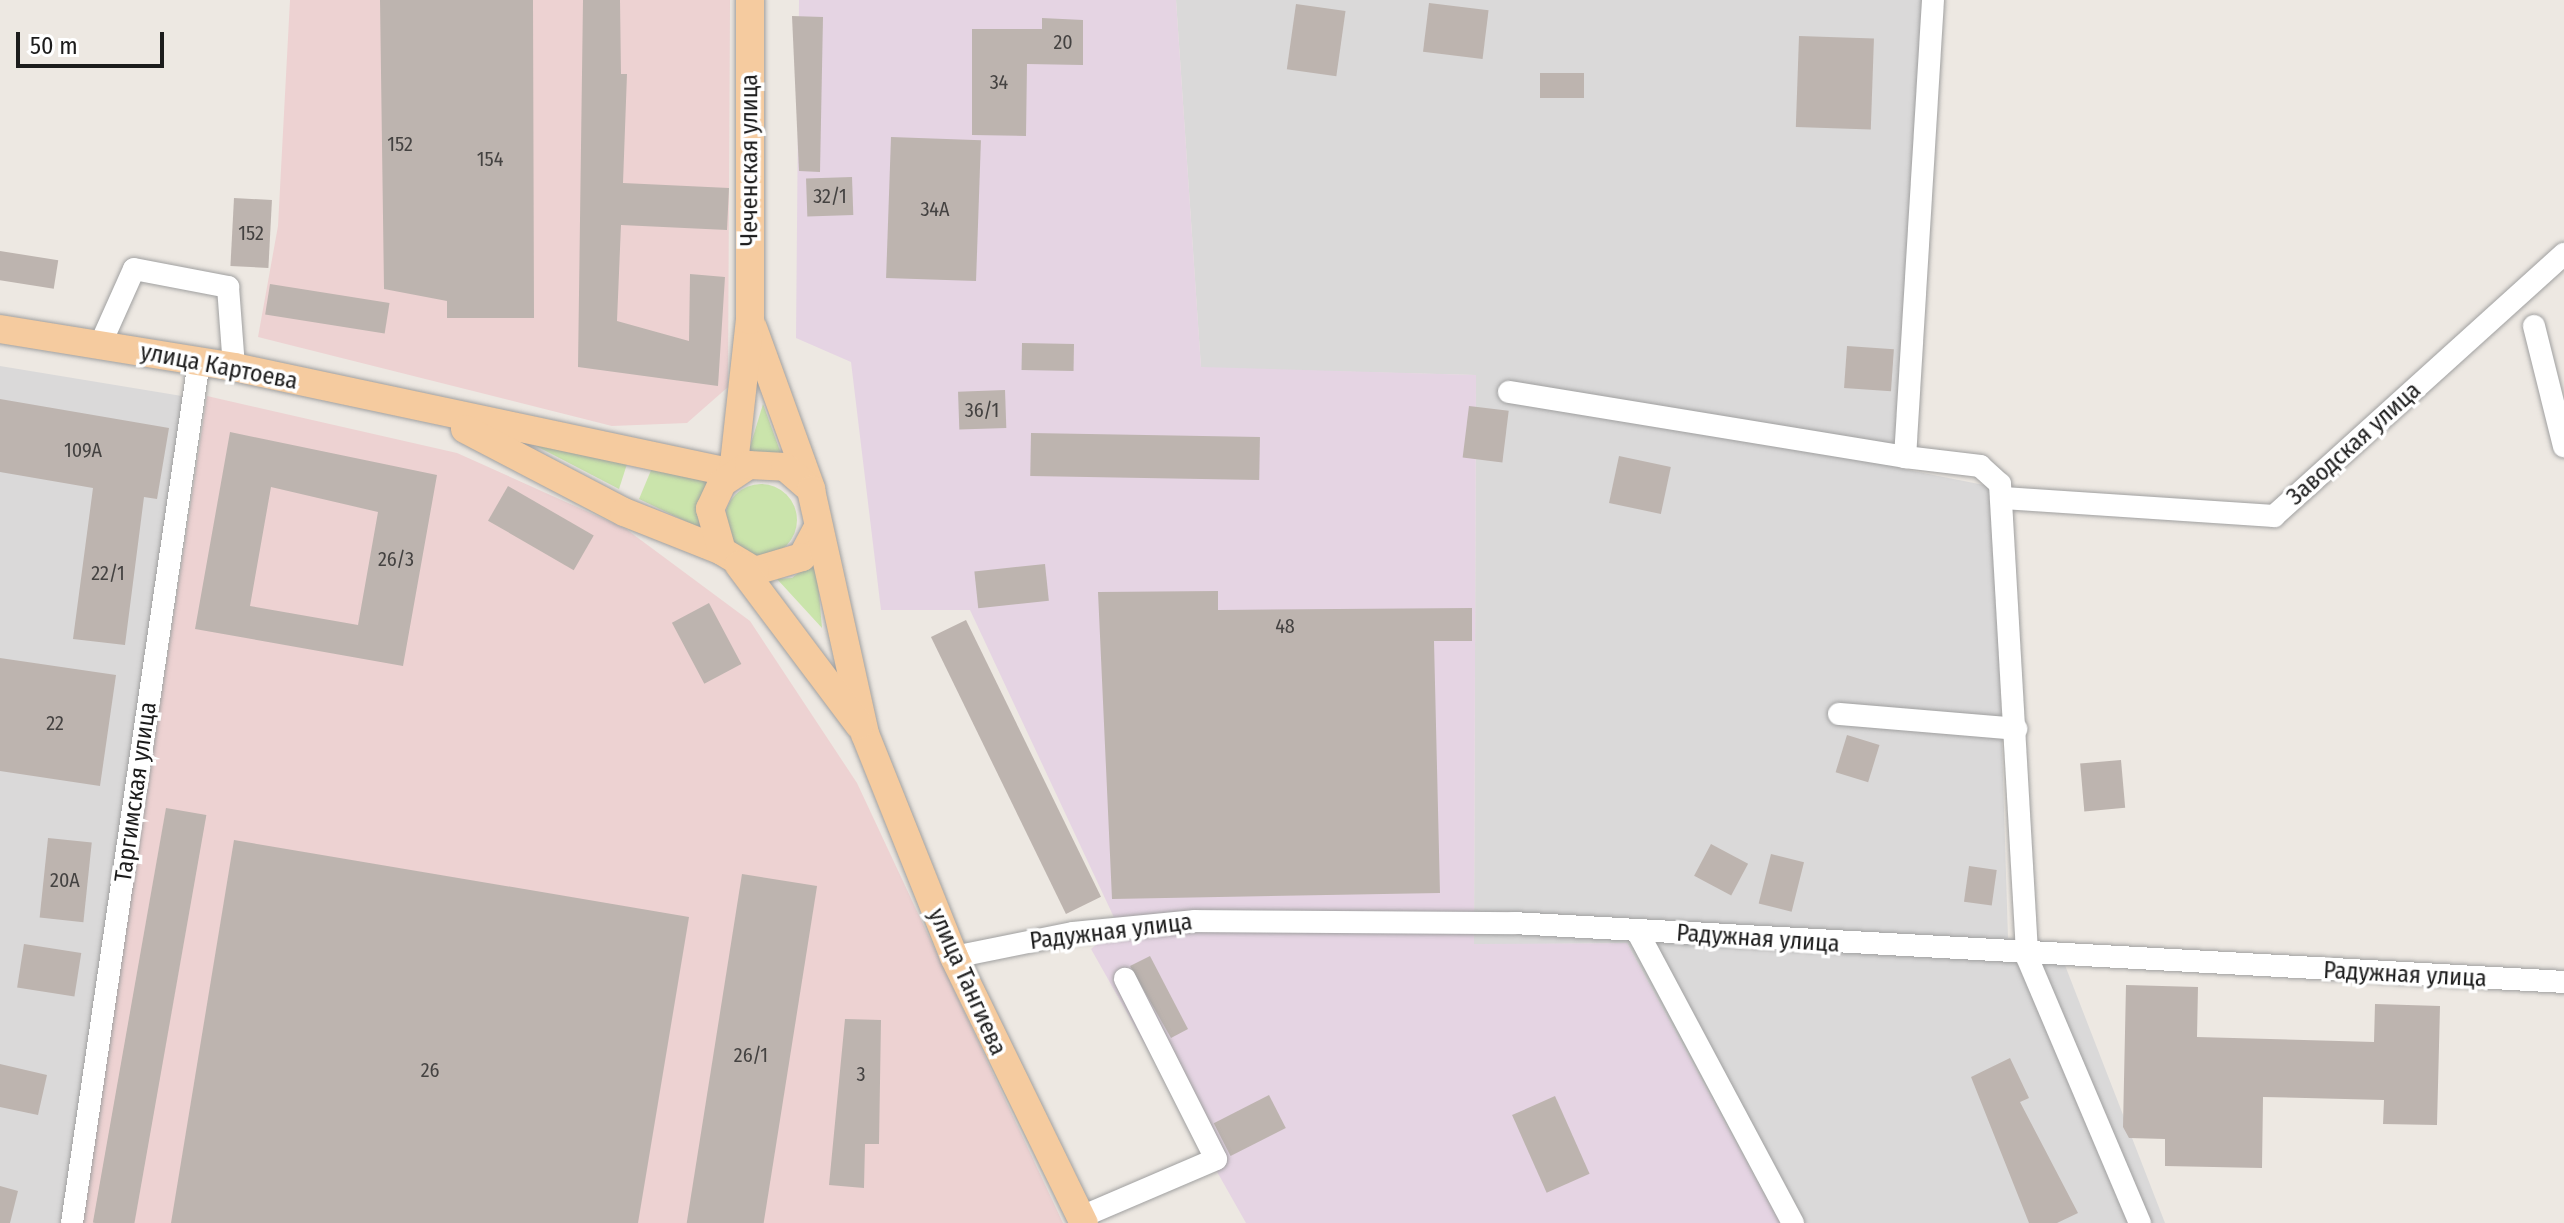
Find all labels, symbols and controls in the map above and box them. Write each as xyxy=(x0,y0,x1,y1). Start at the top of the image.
scale bar xyxy=(20,16,168,66)
house number: 20 xyxy=(1053,30,1073,54)
text: 50 m xyxy=(30,32,78,60)
house number: 34 xyxy=(990,70,1008,94)
street label: Чеченская улица xyxy=(736,74,764,246)
house number: 152 xyxy=(387,132,413,156)
house number: 154 xyxy=(477,147,503,171)
house number: 32/1 xyxy=(813,184,847,208)
house number: 34А xyxy=(920,197,950,221)
house number: 152 xyxy=(238,221,264,245)
street label: улица Картоева xyxy=(138,338,300,396)
street label: Заводская улица xyxy=(2281,376,2427,512)
house number: 36/1 xyxy=(965,398,999,422)
house number: 109А xyxy=(64,438,102,462)
house number: 26/3 xyxy=(378,547,414,571)
house number: 22/1 xyxy=(91,561,125,585)
house number: 48 xyxy=(1275,614,1295,638)
street label: Таргимская улица xyxy=(109,700,163,884)
house number: 22 xyxy=(46,711,64,735)
house number: 20А xyxy=(50,868,80,892)
street label: улица Тангиева xyxy=(922,904,1012,1060)
street label: Радужная улица xyxy=(1028,908,1194,956)
street label: Радужная улица xyxy=(1675,919,1841,959)
street label: Радужная улица xyxy=(2323,956,2487,994)
house number: 26/1 xyxy=(734,1043,768,1067)
house number: 26 xyxy=(421,1058,439,1082)
house number: 3 xyxy=(856,1062,866,1086)

